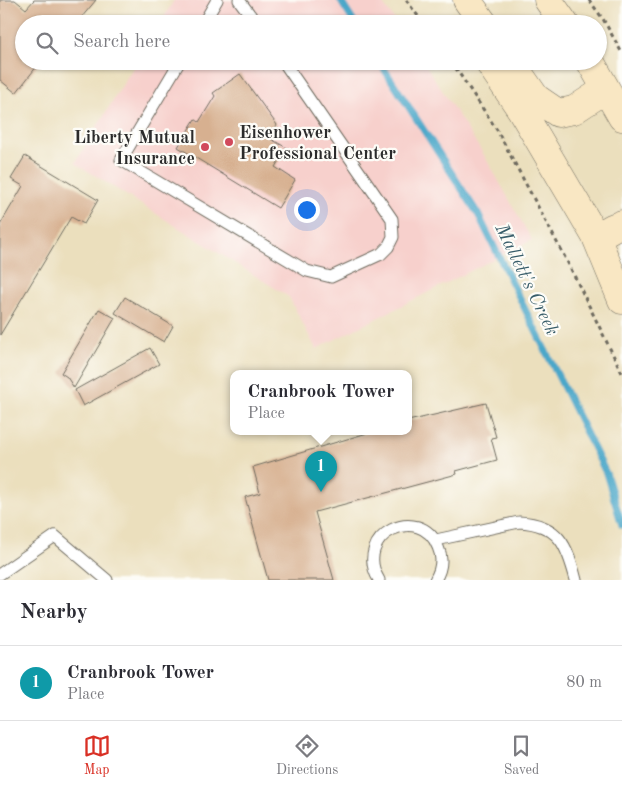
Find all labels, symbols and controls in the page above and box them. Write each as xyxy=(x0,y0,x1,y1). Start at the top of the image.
search box xyxy=(15,15,607,70)
icon: search xyxy=(33,29,61,57)
text: Search here xyxy=(73,33,170,52)
place label: Eisenhower Professional Center xyxy=(239,124,396,163)
place label: Liberty Mutual Insurance xyxy=(74,129,195,168)
marker: Eisenhower Professional Center xyxy=(223,136,235,148)
marker: Liberty Mutual Insurance xyxy=(199,141,211,153)
your location xyxy=(294,197,320,223)
water label: Mallett's Creek xyxy=(490,220,561,339)
popup xyxy=(230,370,412,435)
text: Cranbrook Tower xyxy=(248,383,394,402)
text: Place xyxy=(248,406,285,422)
pin: 1 xyxy=(305,451,337,492)
text: Nearby xyxy=(20,602,88,623)
text: Cranbrook Tower xyxy=(67,664,214,683)
text: 1 xyxy=(31,675,41,691)
text: 80 m xyxy=(566,675,602,691)
text: Place xyxy=(67,687,104,703)
tab: Map xyxy=(83,732,111,779)
tab: Directions xyxy=(276,732,338,779)
tab: Saved xyxy=(504,732,539,779)

